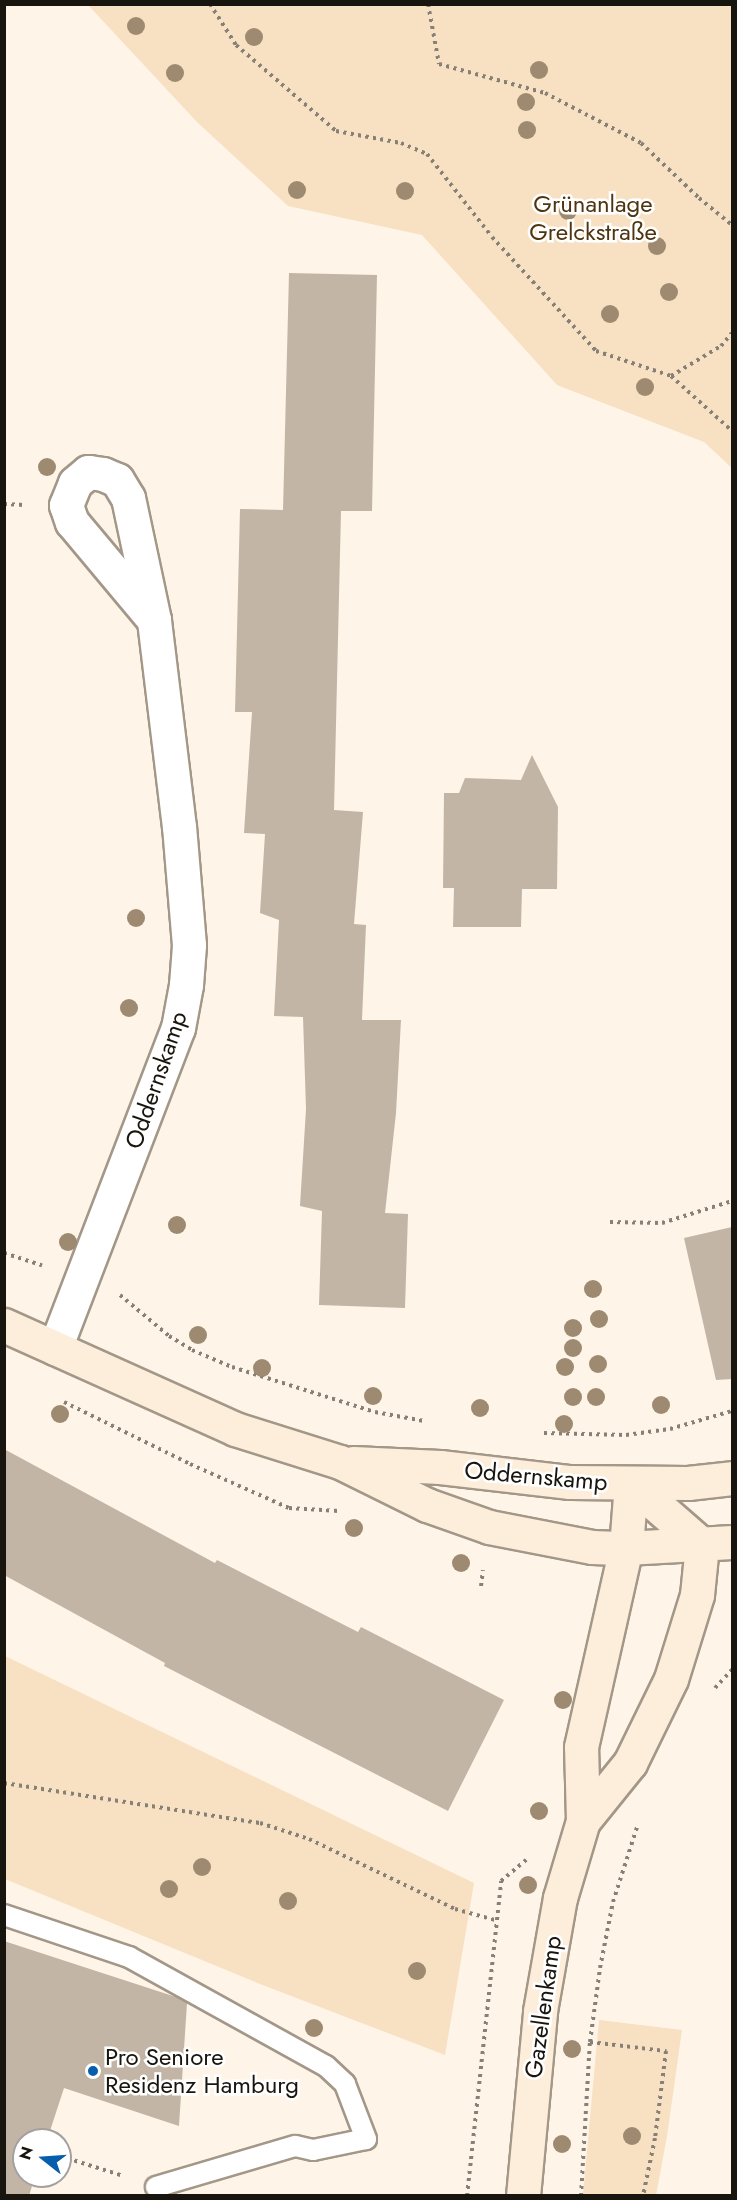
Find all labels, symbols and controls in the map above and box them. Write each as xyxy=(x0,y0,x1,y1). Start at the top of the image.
park label: Grünanlage Grelckstraße xyxy=(529,190,657,246)
street label: Oddernskamp xyxy=(119,1007,193,1153)
street label: Oddernskamp xyxy=(463,1455,609,1497)
street label: Gazellenkamp xyxy=(519,1934,567,2080)
place label: Pro Seniore Residenz Hamburg xyxy=(105,2043,299,2099)
marker: Pro Seniore Residenz Hamburg xyxy=(86,2064,100,2078)
north arrow xyxy=(12,2128,72,2188)
text: N xyxy=(13,2144,39,2163)

